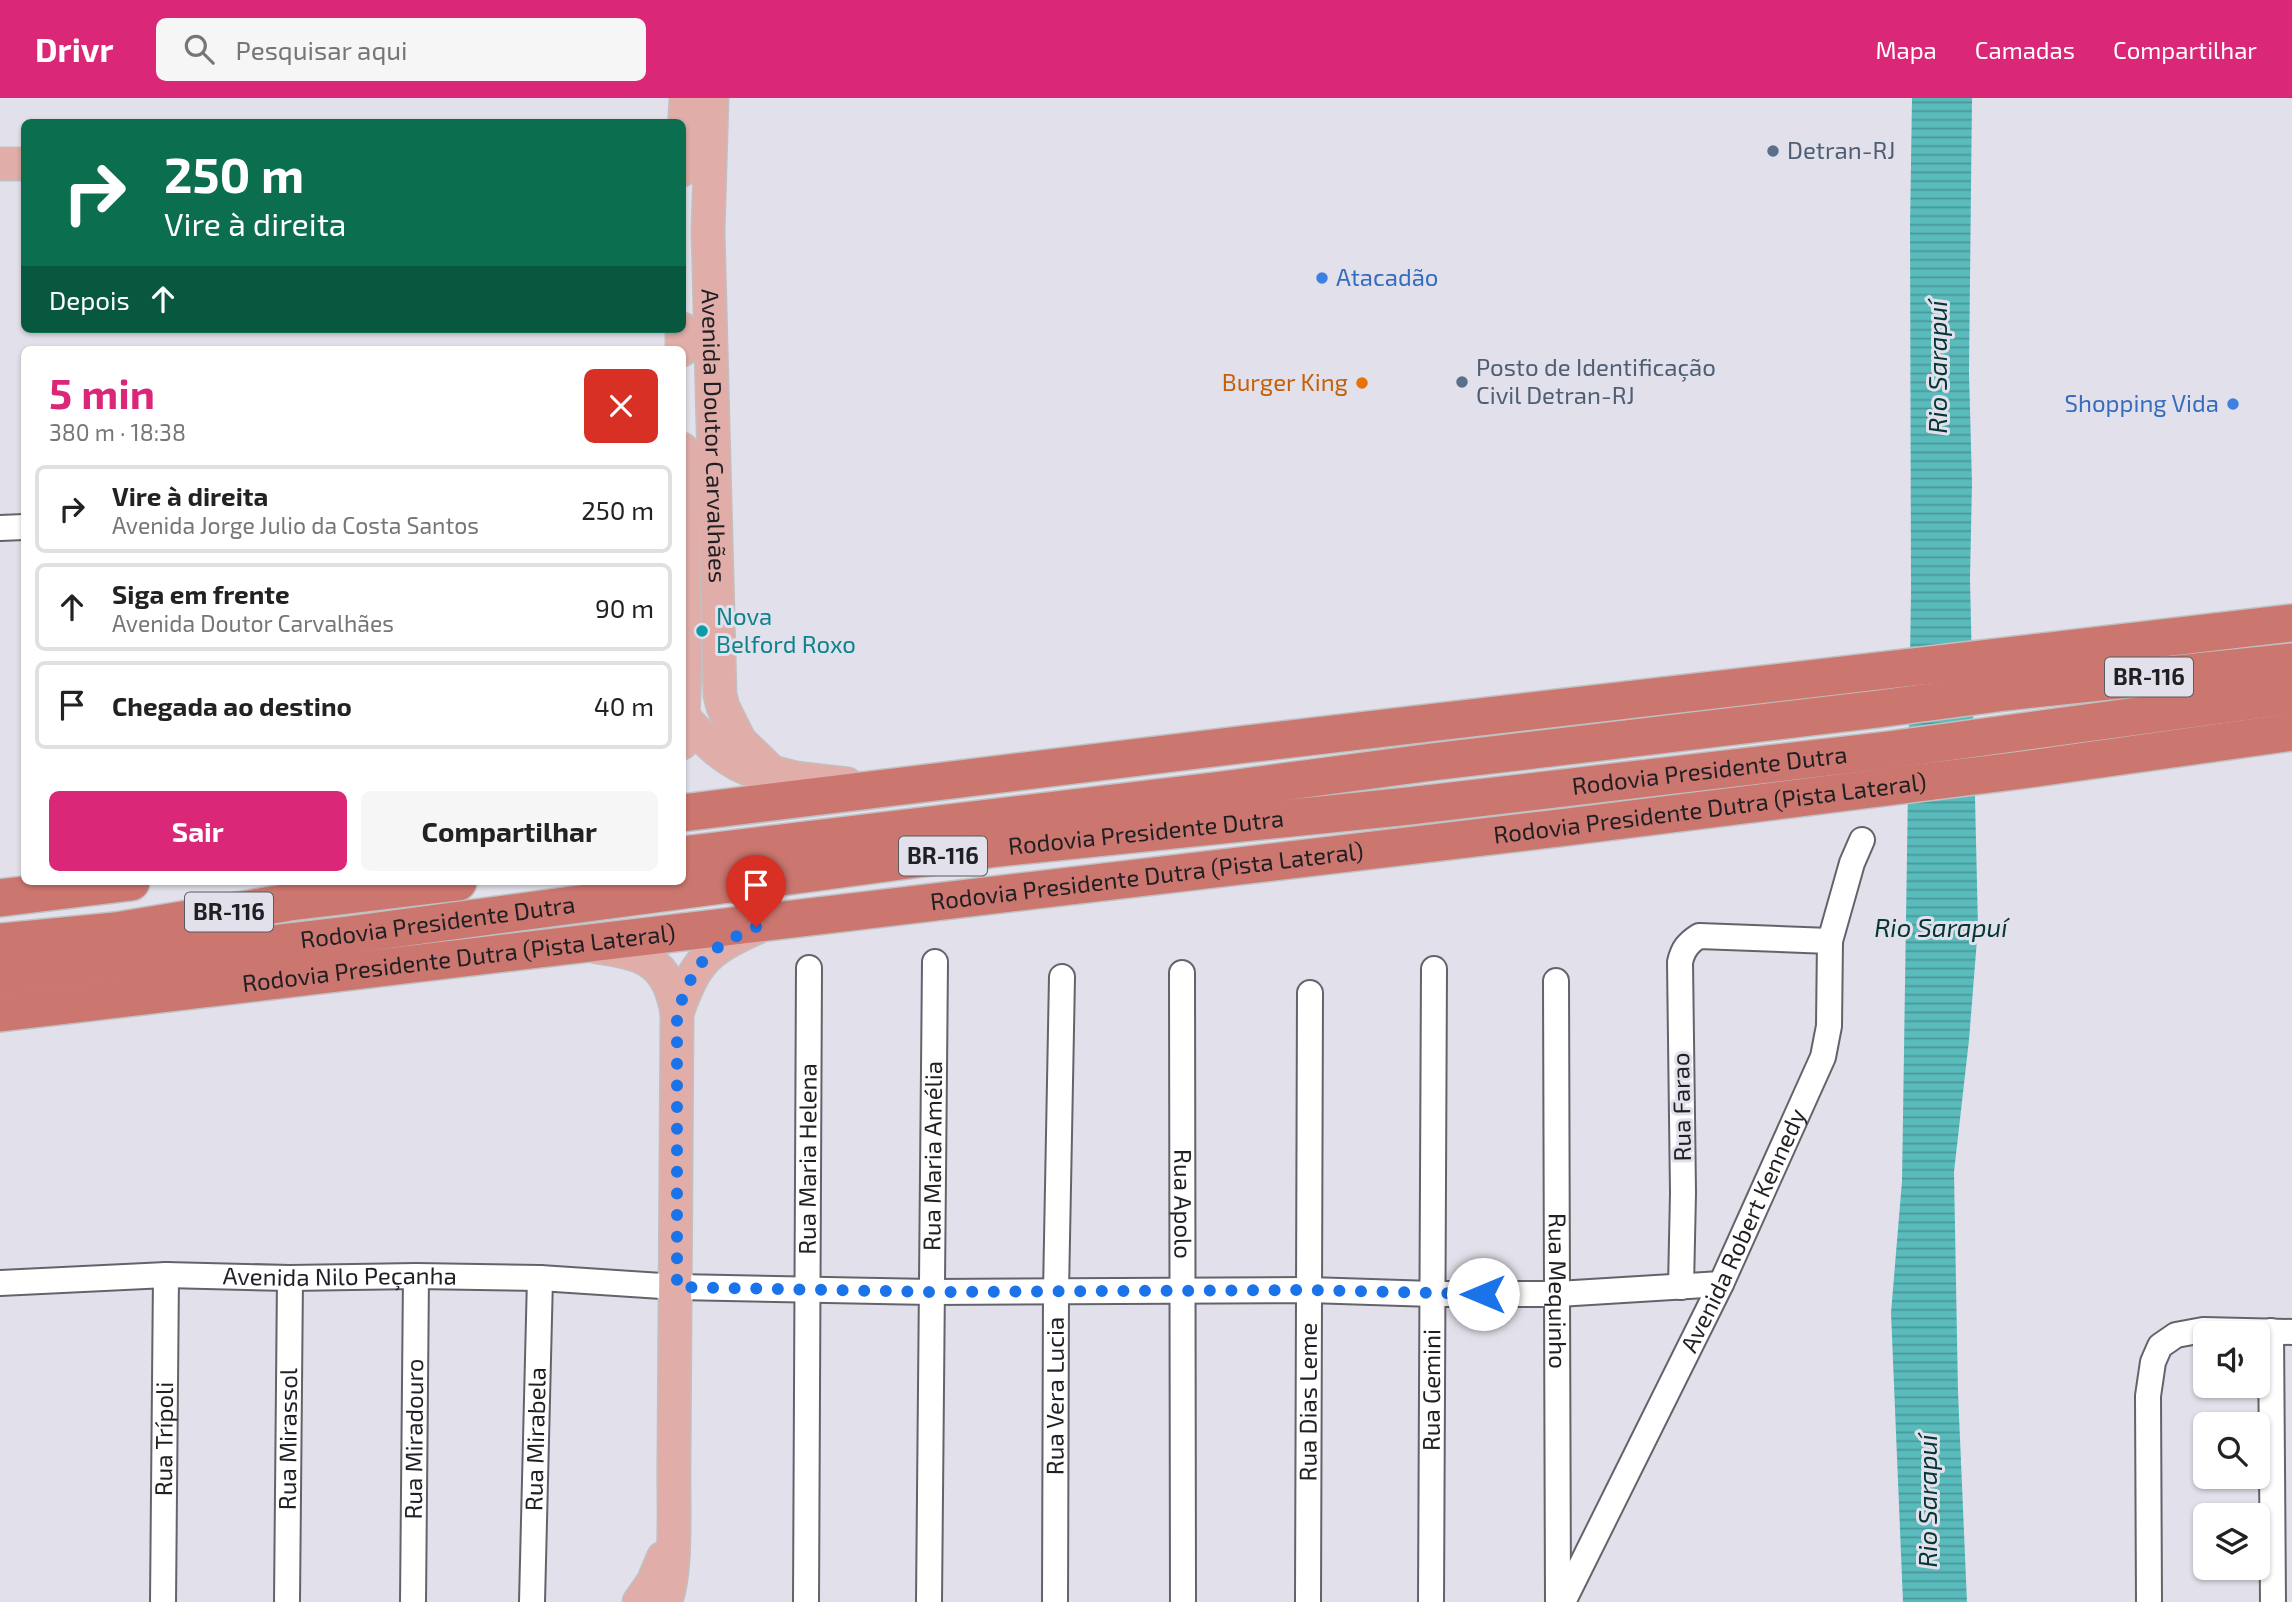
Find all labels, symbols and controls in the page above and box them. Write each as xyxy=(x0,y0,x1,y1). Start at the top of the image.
search box xyxy=(156,18,646,81)
text: Drivr xyxy=(35,29,114,69)
icon: search xyxy=(180,30,218,68)
text: Pesquisar aqui xyxy=(236,34,407,65)
text: Mapa xyxy=(1875,35,1937,64)
text: Camadas xyxy=(1975,35,2075,64)
text: Compartilhar xyxy=(2113,35,2257,64)
place label: Detran-RJ xyxy=(1787,135,1895,164)
marker: Detran-RJ xyxy=(1765,143,1781,159)
text: 250 m xyxy=(164,144,304,203)
icon: right xyxy=(49,147,140,238)
text: Vire à direita xyxy=(164,204,346,242)
place label: Atacadão xyxy=(1336,262,1438,291)
marker: Atacadão xyxy=(1314,270,1330,286)
icon: ahead xyxy=(144,280,182,318)
text: Depois xyxy=(49,284,130,315)
street label: Avenida Doutor Carvalhães xyxy=(696,288,733,583)
water label: Rio Sarapuí xyxy=(1921,298,1952,434)
place label: Posto de Identificação Civil Detran-RJ xyxy=(1476,352,1716,409)
text: 5 min xyxy=(49,367,155,417)
place label: Burger King xyxy=(1222,367,1348,396)
button: close xyxy=(584,369,658,443)
marker: Posto de Identificação Civil Detran-RJ xyxy=(1454,374,1470,390)
marker: Burger King xyxy=(1354,375,1370,391)
place label: Shopping Vida xyxy=(2065,388,2219,417)
marker: Shopping Vida xyxy=(2225,396,2241,412)
text: 380 m · 18:38 xyxy=(49,418,186,446)
text: Vire à direita xyxy=(112,480,268,511)
icon: right xyxy=(53,490,91,528)
text: 250 m xyxy=(581,494,654,525)
text: Avenida Jorge Julio da Costa Santos xyxy=(112,511,479,539)
text: Siga em frente xyxy=(112,578,290,609)
icon: ahead xyxy=(53,588,91,626)
text: 90 m xyxy=(595,592,654,623)
place label: Nova Belford Roxo xyxy=(716,601,856,658)
text: Avenida Doutor Carvalhães xyxy=(112,609,394,637)
marker: Nova Belford Roxo xyxy=(694,623,710,639)
road number: BR-116 xyxy=(2105,657,2193,696)
icon: arrive xyxy=(53,686,91,724)
text: Chegada ao destino xyxy=(112,690,352,721)
text: 40 m xyxy=(594,690,654,721)
street label: Rodovia Presidente Dutra xyxy=(1570,739,1849,800)
street label: Rodovia Presidente Dutra (Pista Lateral) xyxy=(1492,766,1928,849)
button: Sair xyxy=(49,791,347,871)
button: Compartilhar xyxy=(361,791,658,871)
street label: Rodovia Presidente Dutra xyxy=(1007,803,1285,860)
street label: Rodovia Presidente Dutra (Pista Lateral) xyxy=(929,835,1365,915)
road number: BR-116 xyxy=(899,836,987,876)
pin xyxy=(726,855,786,927)
icon: arrive xyxy=(737,866,775,904)
street label: Rodovia Presidente Dutra xyxy=(299,889,577,954)
road number: BR-116 xyxy=(185,892,273,932)
water label: Rio Sarapuí xyxy=(1874,911,2010,942)
street label: Rodovia Presidente Dutra (Pista Lateral) xyxy=(240,917,677,997)
street label: Rua Farao xyxy=(1665,1052,1696,1162)
street label: Rua Maria Amélia xyxy=(916,1061,947,1251)
street label: Rua Maria Helena xyxy=(792,1063,822,1255)
street label: Avenida Robert Kennedy xyxy=(1673,1103,1811,1357)
street label: Rua Apolo xyxy=(1169,1149,1198,1259)
street label: Rua Mequinho xyxy=(1544,1213,1573,1369)
position arrow xyxy=(1446,1257,1520,1331)
street label: Avenida Nilo Peçanha xyxy=(222,1260,457,1291)
street label: Rua Vera Lucia xyxy=(1039,1317,1069,1475)
map controls xyxy=(2193,1321,2270,1580)
button: sound xyxy=(2193,1321,2270,1398)
street label: Rua Dias Leme xyxy=(1292,1323,1322,1481)
street label: Rua Gemini xyxy=(1416,1329,1445,1451)
street label: Rua Miradouro xyxy=(398,1358,428,1520)
street label: Rua Mirabela xyxy=(518,1367,551,1511)
street label: Rua Mirassol xyxy=(272,1368,302,1510)
street label: Rua Trípoli xyxy=(148,1382,178,1496)
button: search xyxy=(2193,1412,2270,1489)
water label: Rio Sarapuí xyxy=(1911,1432,1942,1568)
button: layers xyxy=(2193,1503,2270,1580)

